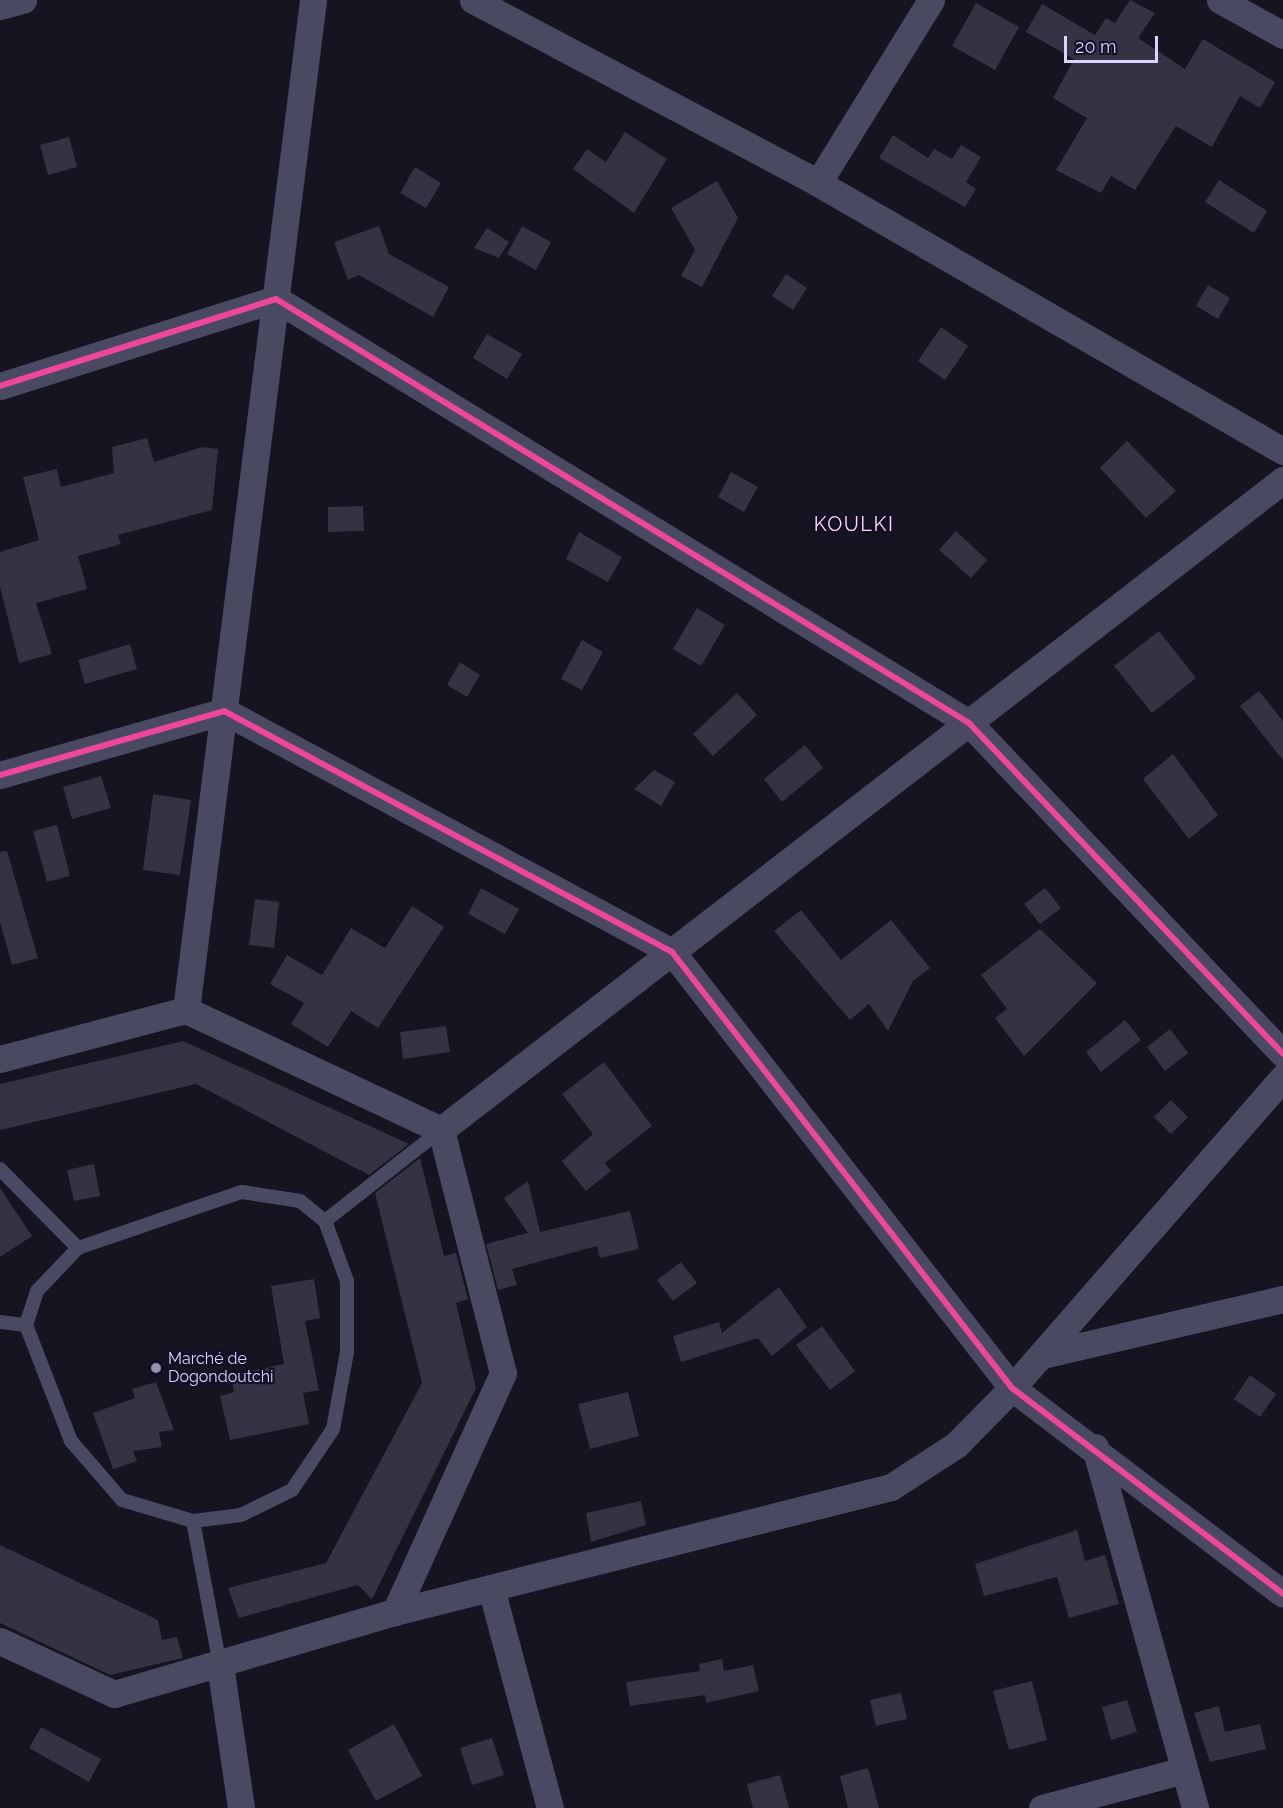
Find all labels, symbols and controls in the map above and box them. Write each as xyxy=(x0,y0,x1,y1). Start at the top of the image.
scale bar xyxy=(1067,24,1162,62)
text: 20 m xyxy=(1075,36,1117,57)
district label: KOULKI xyxy=(814,512,894,536)
place label: Marché de Dogondoutchi xyxy=(168,1349,273,1387)
marker: Marché de Dogondoutchi xyxy=(149,1361,163,1375)

